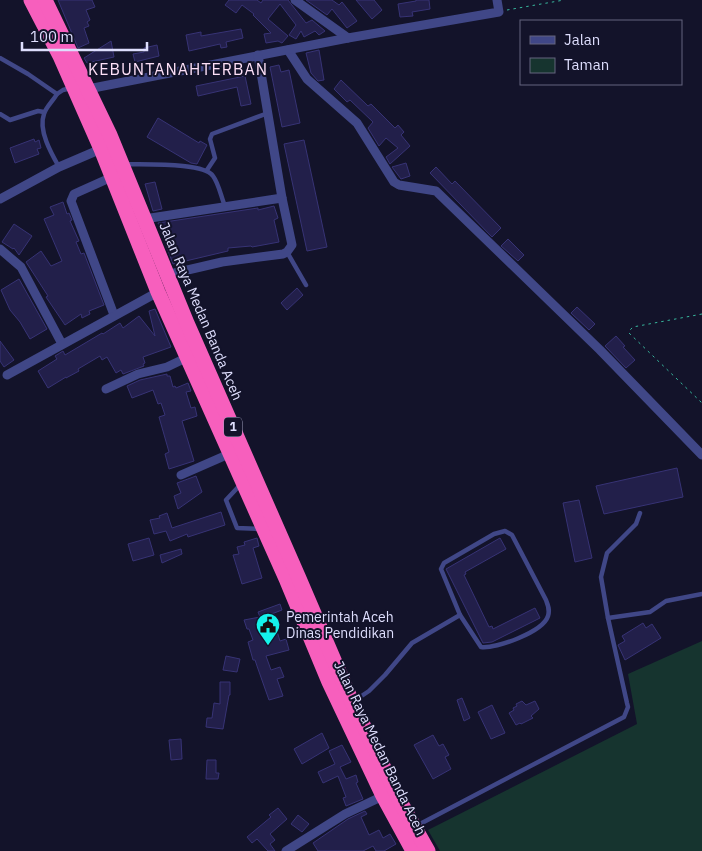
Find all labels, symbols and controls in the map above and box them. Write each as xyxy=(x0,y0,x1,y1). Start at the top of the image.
scale bar xyxy=(22,20,148,52)
legend xyxy=(520,20,682,85)
text: 100 m xyxy=(30,27,74,46)
text: Jalan xyxy=(564,30,600,49)
text: Taman xyxy=(564,55,609,74)
district label: KEBUNTANAHTERBAN xyxy=(88,59,268,79)
street label: Jalan Raya Medan Banda Aceh xyxy=(155,219,247,403)
road number: 1 xyxy=(224,418,242,437)
place label: Pemerintah Aceh Dinas Pendidikan xyxy=(286,608,394,642)
public building icon: Pemerintah Aceh Dinas Pendidikan xyxy=(255,612,281,646)
street label: Jalan Raya Medan Banda Aceh xyxy=(330,658,430,838)

